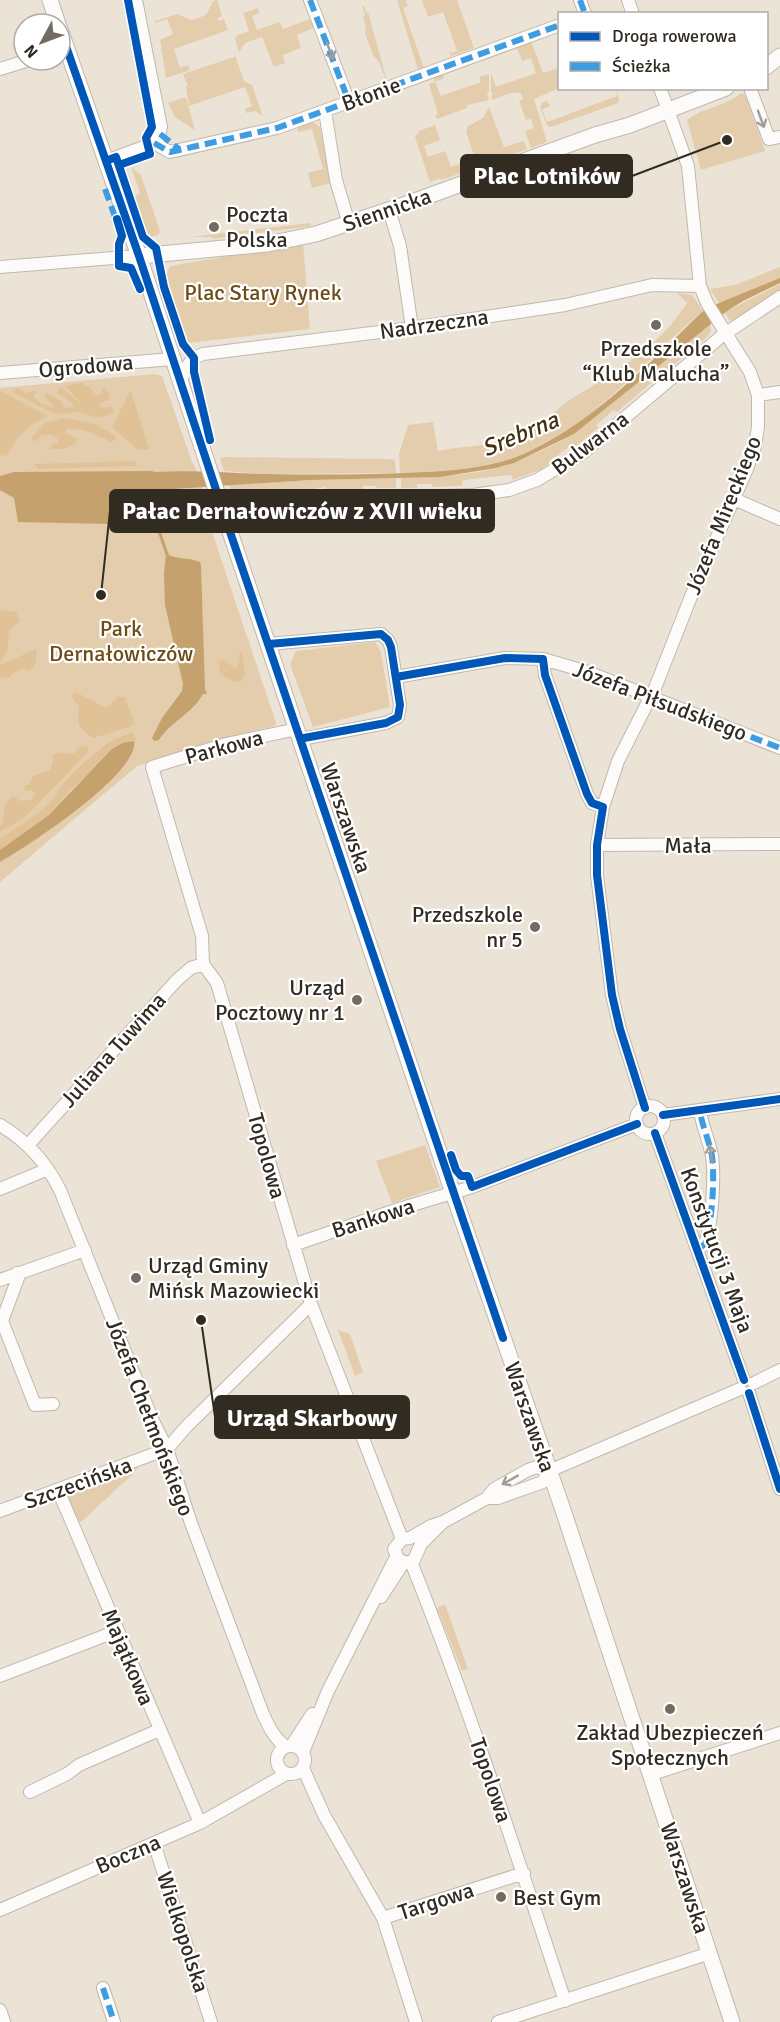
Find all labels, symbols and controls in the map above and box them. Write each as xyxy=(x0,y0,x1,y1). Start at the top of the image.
north arrow xyxy=(12,12,72,72)
legend xyxy=(558,12,768,90)
text: Droga rowerowa xyxy=(612,25,737,47)
text: N xyxy=(20,40,43,62)
one-way arrow xyxy=(325,41,336,60)
text: Ścieżka xyxy=(612,55,671,77)
street label: Błonie xyxy=(338,71,404,117)
one-way arrow xyxy=(757,109,768,128)
callout: Plac Lotników xyxy=(461,155,632,197)
text: Plac Lotników xyxy=(473,161,622,191)
street label: Siennicka xyxy=(339,182,435,238)
place label: Poczta Polska xyxy=(226,201,288,253)
marker: Poczta Polska xyxy=(207,220,221,234)
park label: Plac Stary Rynek xyxy=(184,279,342,306)
street label: Nadrzeczna xyxy=(378,303,490,345)
marker: Przedszkole “Klub Malucha” xyxy=(649,318,663,332)
place label: Przedszkole “Klub Malucha” xyxy=(583,335,729,387)
street label: Ogrodowa xyxy=(38,348,134,384)
water label: Srebrna xyxy=(477,404,564,464)
street label: Bulwarna xyxy=(546,405,634,481)
street label: Józefa Mireckiego xyxy=(679,432,767,598)
callout: Pałac Dernałowiczów z XVII wieku xyxy=(110,490,494,532)
text: Pałac Dernałowiczów z XVII wieku xyxy=(122,496,482,526)
park label: Park Dernałowiczów xyxy=(49,615,193,667)
street label: Józefa Piłsudskiego xyxy=(569,655,751,747)
street label: Parkowa xyxy=(182,724,266,770)
street label: Warszawska xyxy=(314,759,378,877)
street label: Mała xyxy=(664,832,712,859)
place label: Przedszkole nr 5 xyxy=(412,901,523,953)
marker: Przedszkole nr 5 xyxy=(528,920,542,934)
place label: Urząd Pocztowy nr 1 xyxy=(215,974,345,1026)
street label: Juliana Tuwima xyxy=(54,987,172,1113)
marker: Urząd Pocztowy nr 1 xyxy=(350,993,364,1007)
street label: Topolowa xyxy=(242,1110,292,1202)
one-way arrow xyxy=(705,1145,716,1164)
street label: Konstytucji 3 Maja xyxy=(675,1163,759,1337)
street label: Bankowa xyxy=(328,1192,418,1244)
place label: Urząd Gminy Mińsk Mazowiecki xyxy=(148,1252,319,1304)
marker: Urząd Gminy Mińsk Mazowiecki xyxy=(129,1271,143,1285)
street label: Józefa Chełmońskiego xyxy=(100,1314,200,1520)
street label: Warszawska xyxy=(498,1358,562,1476)
callout: Urząd Skarbowy xyxy=(215,1396,409,1438)
text: Urząd Skarbowy xyxy=(227,1403,397,1433)
street label: Szczecińska xyxy=(20,1451,136,1515)
one-way arrow xyxy=(502,1474,519,1486)
street label: Majątkowa xyxy=(96,1605,160,1709)
marker: Zakład Ubezpieczeń Społecznych xyxy=(663,1702,677,1716)
place label: Zakład Ubezpieczeń Społecznych xyxy=(576,1719,764,1771)
street label: Topolowa xyxy=(464,1734,518,1826)
street label: Warszawska xyxy=(654,1819,716,1937)
street label: Boczna xyxy=(91,1828,165,1880)
street label: Wielkopolska xyxy=(151,1868,215,1996)
street label: Targowa xyxy=(395,1876,477,1926)
place label: Best Gym xyxy=(513,1884,601,1911)
marker: Best Gym xyxy=(494,1890,508,1904)

